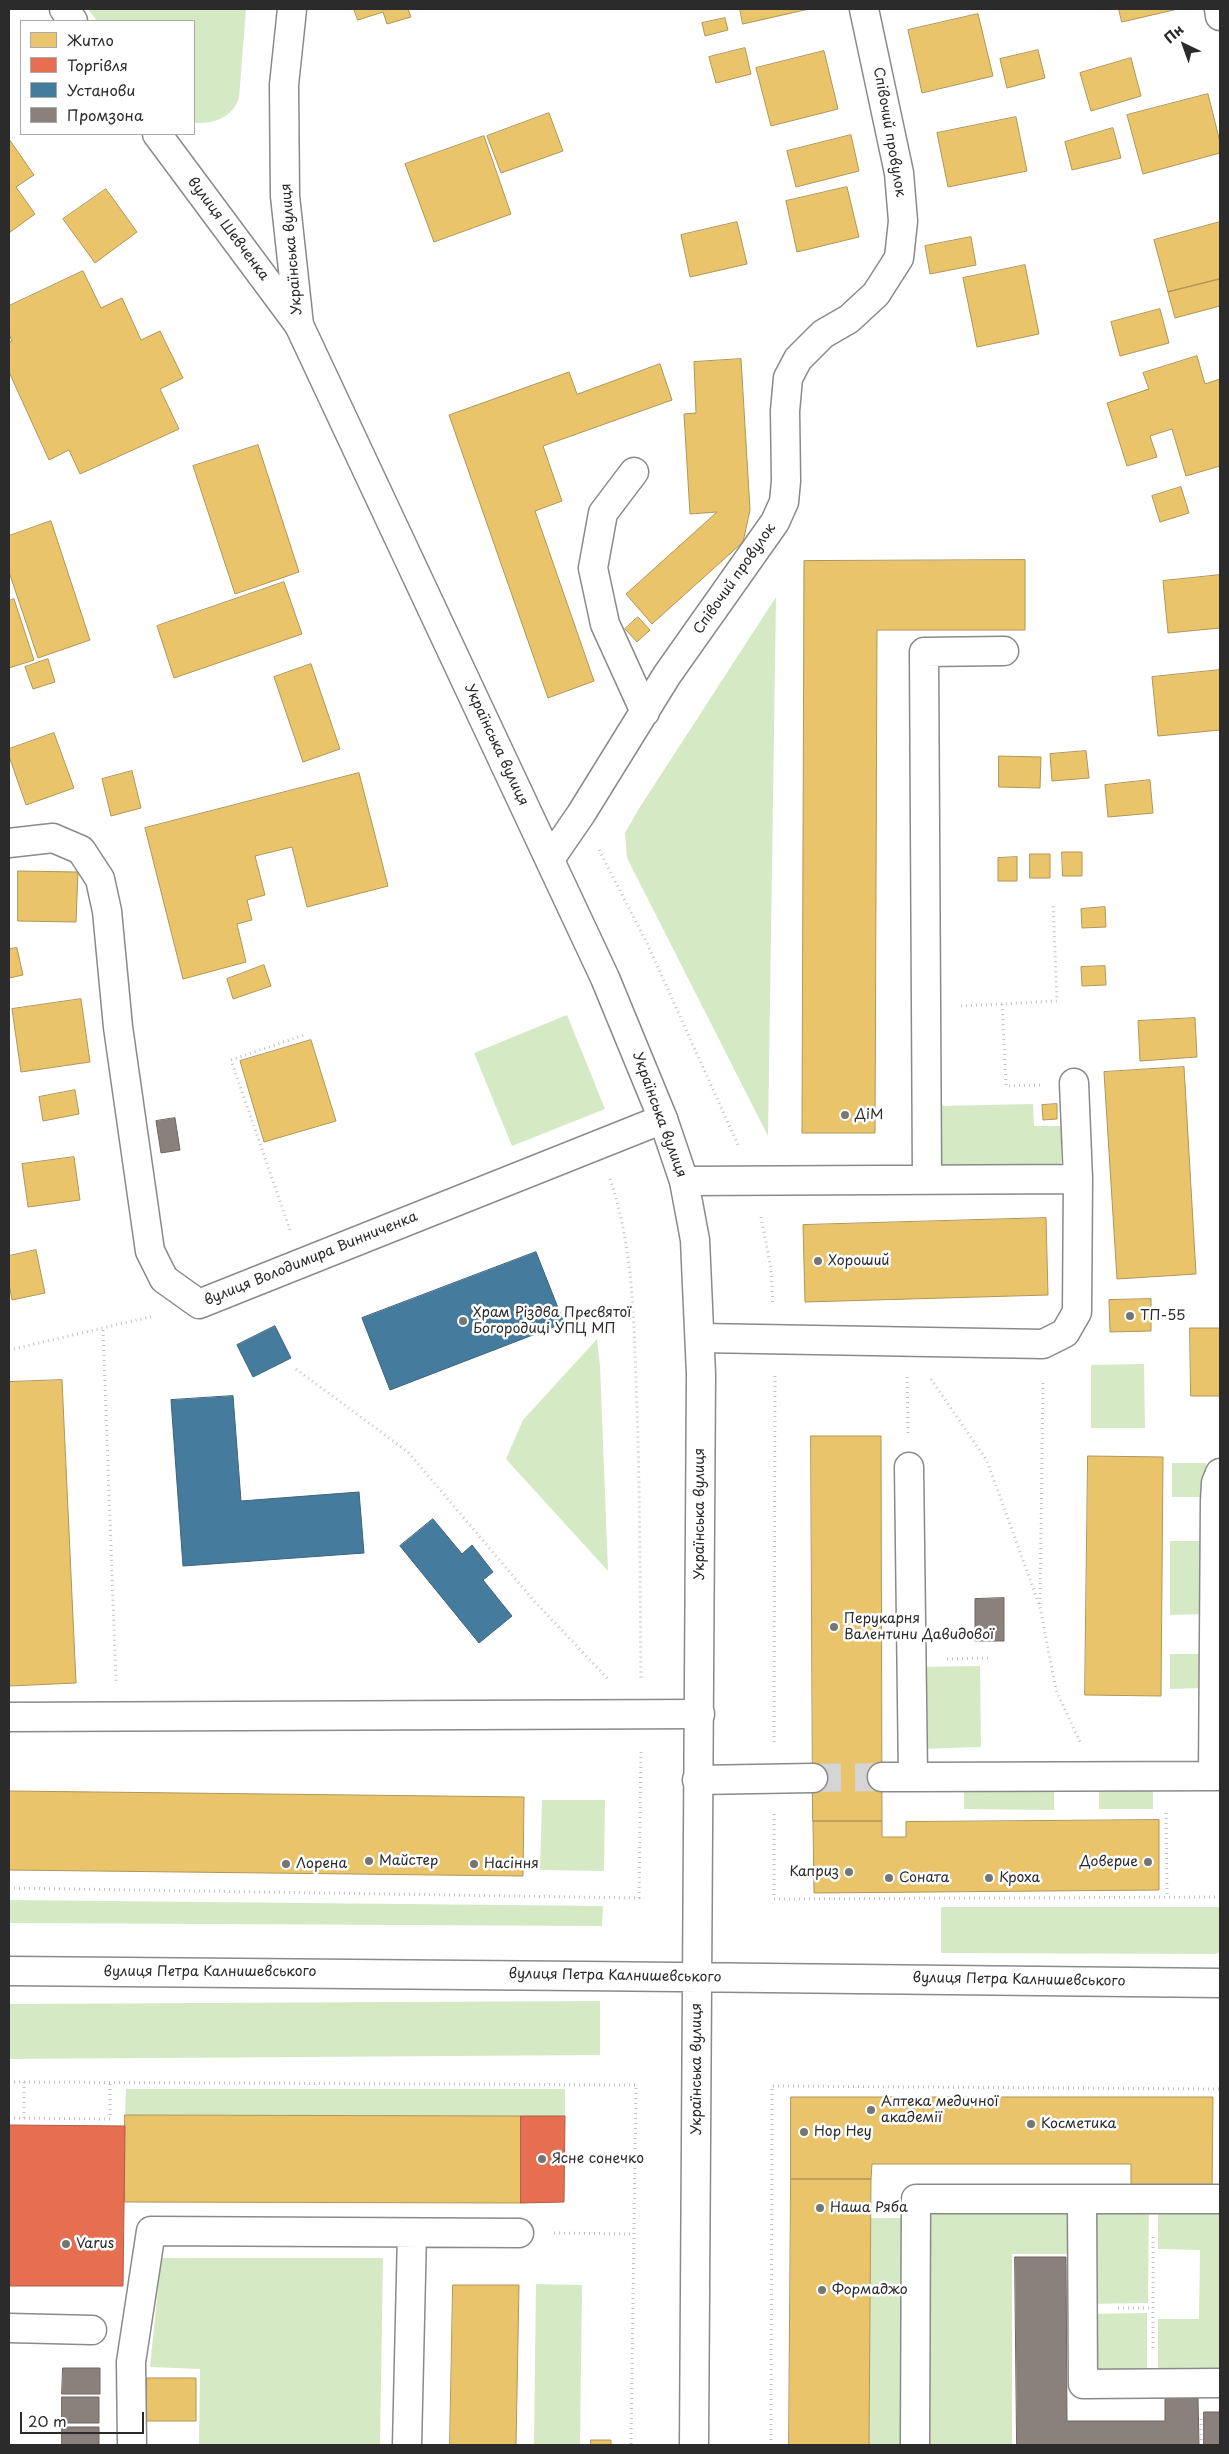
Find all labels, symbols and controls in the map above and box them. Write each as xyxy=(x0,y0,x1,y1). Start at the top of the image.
text: Пн xyxy=(1159,19,1188,48)
legend xyxy=(20,20,195,135)
north arrow xyxy=(1159,20,1209,70)
text: Житло xyxy=(67,28,114,51)
text: Торгівля xyxy=(67,53,128,76)
street label: Співочий провулок xyxy=(869,66,909,198)
text: Установи xyxy=(67,78,135,101)
text: Промзона xyxy=(67,103,143,126)
street label: вулиця Шевченка xyxy=(184,174,272,284)
street label: Українська вулиця xyxy=(278,182,306,316)
street label: Співочий провулок xyxy=(690,520,780,638)
street label: Українська вулиця xyxy=(460,682,532,808)
street label: Українська вулиця xyxy=(629,1050,689,1180)
place label: ДіМ xyxy=(855,1107,883,1123)
marker: ДіМ xyxy=(839,1109,851,1121)
street label: вулиця Володимира Винниченка xyxy=(202,1208,420,1310)
place label: Хороший xyxy=(828,1253,890,1269)
marker: Хороший xyxy=(812,1255,824,1267)
place label: Храм Різдва Пресвятої Богородиці УПЦ МП xyxy=(473,1305,631,1338)
place label: ТП-55 xyxy=(1140,1308,1185,1324)
marker: ТП-55 xyxy=(1124,1310,1136,1322)
marker: Храм Різдва Пресвятої Богородиці УПЦ МП xyxy=(457,1315,469,1327)
street label: Українська вулиця xyxy=(692,1448,708,1580)
place label: Перукарня Валентини Давидової xyxy=(844,1611,994,1644)
marker: Перукарня Валентини Давидової xyxy=(828,1621,840,1633)
place label: Майстер xyxy=(379,1853,438,1869)
place label: Доверие xyxy=(1080,1854,1138,1870)
marker: Майстер xyxy=(363,1855,375,1867)
place label: Лорена xyxy=(296,1856,347,1872)
place label: Насіння xyxy=(484,1856,539,1872)
marker: Доверие xyxy=(1142,1856,1154,1868)
marker: Лорена xyxy=(280,1858,292,1870)
marker: Насіння xyxy=(468,1858,480,1870)
place label: Каприз xyxy=(789,1864,839,1880)
marker: Каприз xyxy=(843,1866,855,1878)
place label: Соната xyxy=(899,1870,949,1886)
place label: Кроха xyxy=(999,1870,1040,1886)
marker: Соната xyxy=(883,1872,895,1884)
marker: Кроха xyxy=(983,1872,995,1884)
street label: вулиця Петра Калнишевського xyxy=(104,1964,316,1980)
street label: вулиця Петра Калнишевського xyxy=(508,1966,722,1986)
street label: вулиця Петра Калнишевського xyxy=(912,1970,1126,1990)
street label: Українська вулиця xyxy=(689,2003,705,2135)
place label: Аптека медичної академії xyxy=(881,2094,998,2126)
marker: Аптека медичної академії xyxy=(865,2104,877,2116)
place label: Косметика xyxy=(1041,2116,1116,2132)
marker: Косметика xyxy=(1025,2118,1037,2130)
place label: Hop Hey xyxy=(814,2124,872,2140)
marker: Hop Hey xyxy=(798,2126,810,2138)
place label: Ясне сонечко xyxy=(552,2151,644,2167)
marker: Ясне сонечко xyxy=(536,2153,548,2165)
place label: Наша Ряба xyxy=(830,2200,908,2216)
marker: Наша Ряба xyxy=(814,2202,826,2214)
place label: Varus xyxy=(76,2236,114,2252)
marker: Varus xyxy=(60,2238,72,2250)
place label: Формаджо xyxy=(832,2282,908,2298)
marker: Формаджо xyxy=(816,2284,828,2296)
scale bar xyxy=(22,2402,146,2434)
text: 20 m xyxy=(28,2409,67,2432)

